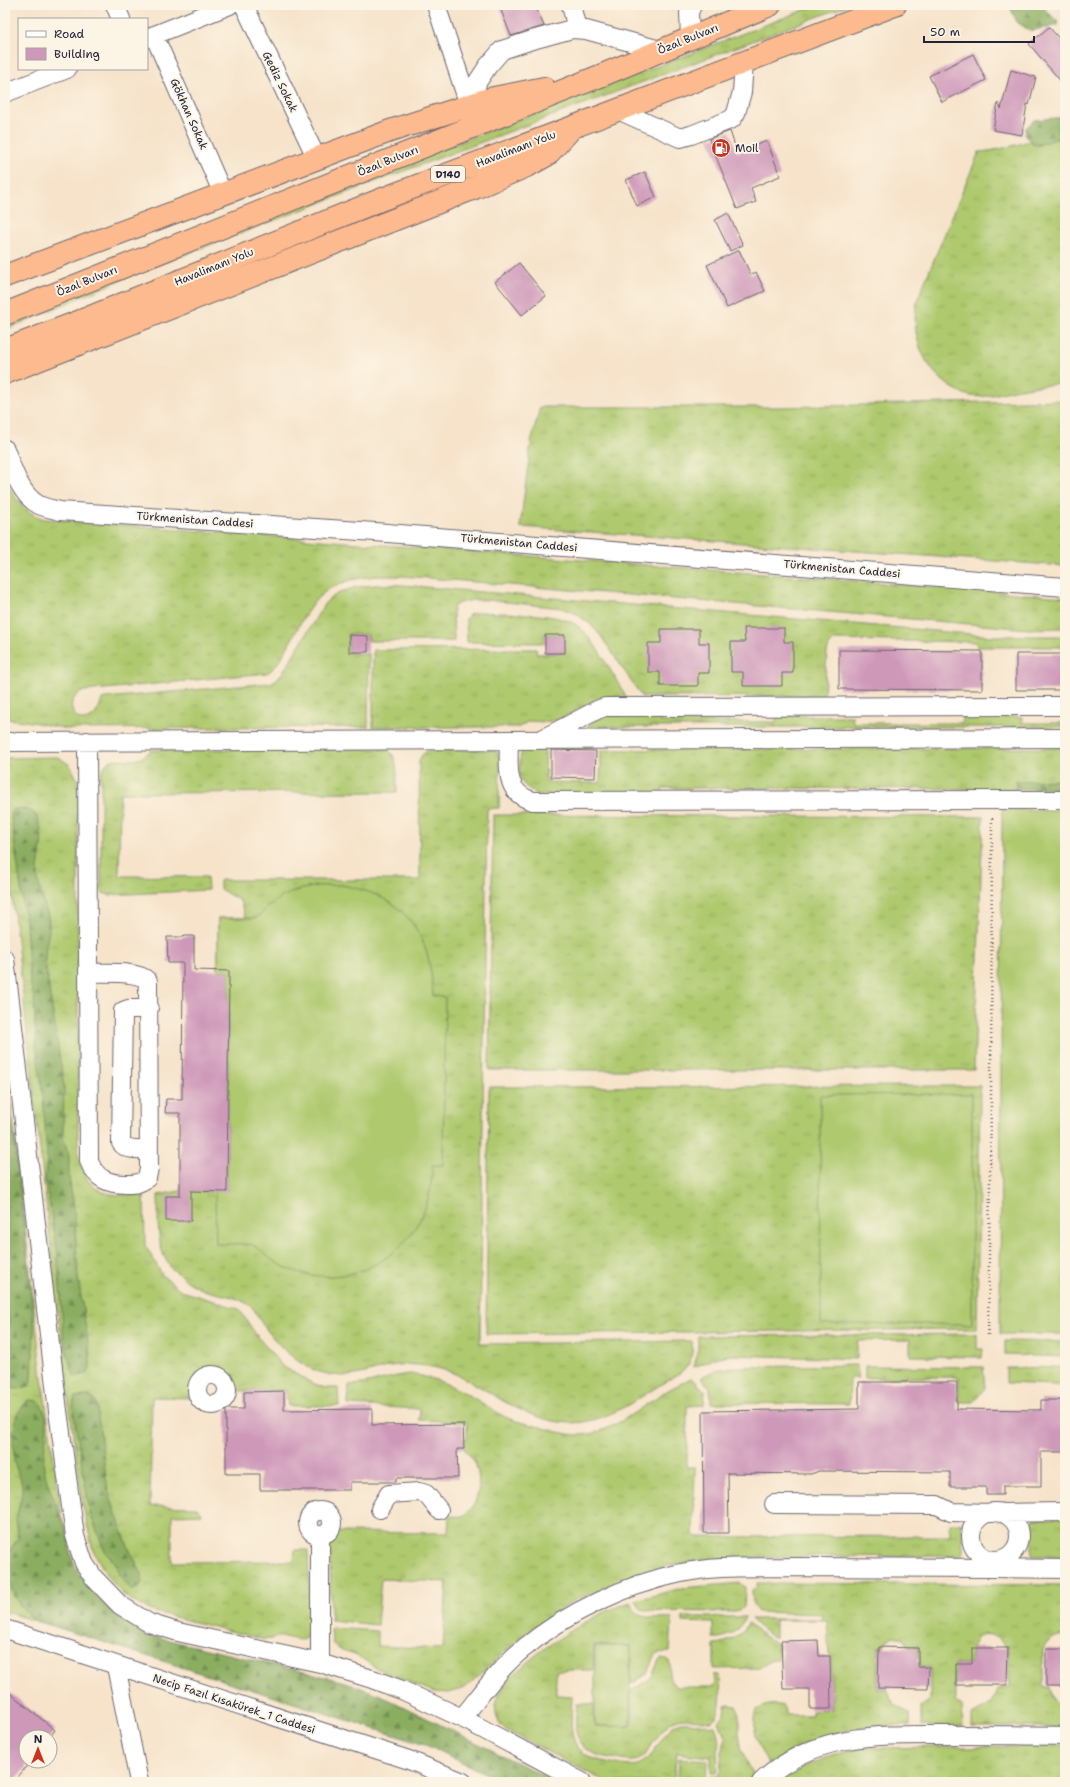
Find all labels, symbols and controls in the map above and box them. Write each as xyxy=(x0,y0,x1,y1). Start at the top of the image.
legend xyxy=(18,18,148,70)
scale bar xyxy=(924,18,1034,44)
street label: Özal Bulvarı xyxy=(655,20,721,58)
text: 50 m xyxy=(930,24,960,40)
text: Road xyxy=(54,26,85,42)
text: Building xyxy=(54,46,100,62)
street label: Gediz Sokak xyxy=(259,49,301,115)
street label: Gökhan Sokak xyxy=(167,76,211,152)
street label: Havalimanı Yolu xyxy=(474,127,558,171)
fuel station icon: Moil xyxy=(710,137,732,159)
place label: Moil xyxy=(735,141,759,156)
street label: Özal Bulvarı xyxy=(355,142,421,180)
road number: D140 xyxy=(431,166,465,182)
street label: Havalimanı Yolu xyxy=(172,244,256,290)
street label: Özal Bulvarı xyxy=(54,262,120,300)
street label: Türkmenistan Caddesi xyxy=(136,508,254,532)
street label: Türkmenistan Caddesi xyxy=(460,530,578,556)
street label: Türkmenistan Caddesi xyxy=(783,556,901,582)
street label: Necip Fazıl Kısakürek_1 Caddesi xyxy=(151,1671,317,1737)
north arrow xyxy=(18,1729,58,1769)
text: N xyxy=(34,1732,43,1747)

